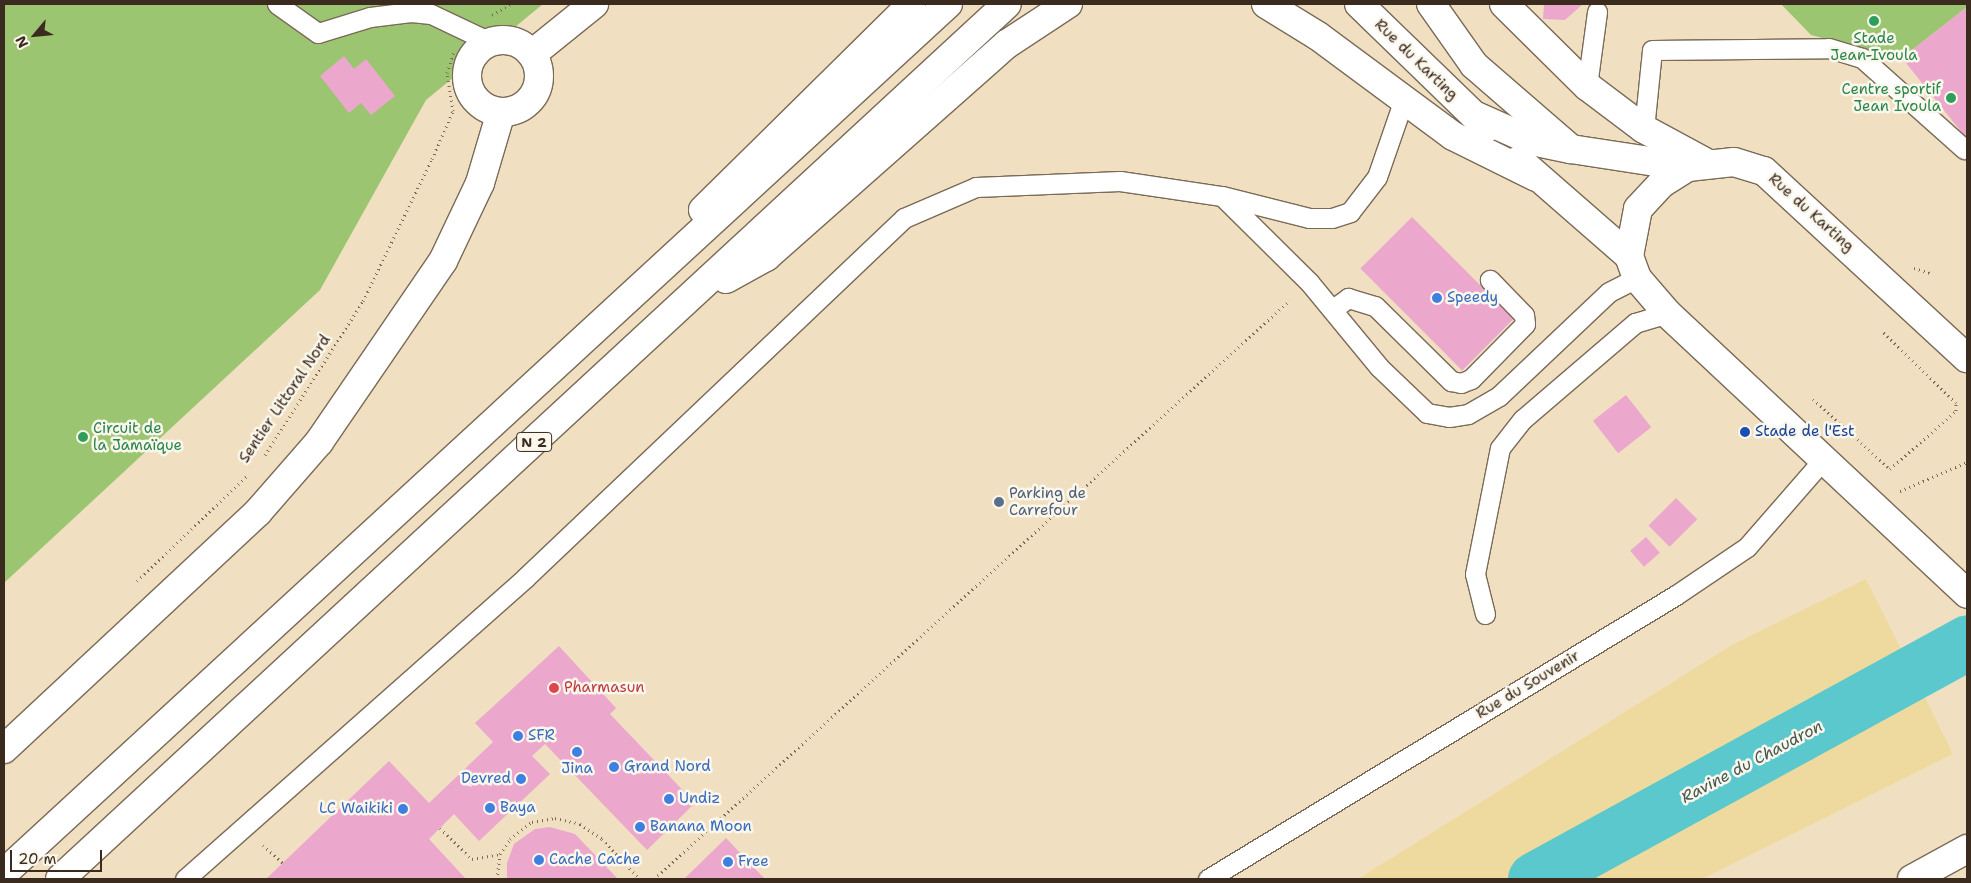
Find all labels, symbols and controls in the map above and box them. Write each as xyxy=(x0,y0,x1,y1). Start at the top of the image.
north arrow xyxy=(10,10,60,60)
marker: Stade Jean-Ivoula xyxy=(1868,15,1880,27)
street label: Rue du Karting xyxy=(1371,16,1461,104)
place label: Stade Jean-Ivoula xyxy=(1830,29,1918,64)
text: N xyxy=(11,33,32,51)
place label: Centre sportif Jean Ivoula xyxy=(1842,80,1941,115)
marker: Centre sportif Jean Ivoula xyxy=(1945,92,1957,104)
street label: Rue du Karting xyxy=(1765,170,1857,256)
place label: Speedy xyxy=(1447,289,1498,307)
marker: Speedy xyxy=(1431,292,1443,304)
street label: Sentier Littoral Nord xyxy=(235,332,335,466)
place label: Circuit de la Jamaïque xyxy=(93,419,182,454)
place label: Stade de l'Est xyxy=(1755,423,1855,441)
marker: Stade de l'Est xyxy=(1739,426,1751,438)
marker: Circuit de la Jamaïque xyxy=(77,431,89,443)
road number: N 2 xyxy=(515,431,553,454)
place label: Parking de Carrefour xyxy=(1009,484,1086,519)
marker: Parking de Carrefour xyxy=(993,496,1005,508)
street label: Rue du Souvenir xyxy=(1473,647,1583,723)
place label: Pharmasun xyxy=(564,679,644,697)
marker: Pharmasun xyxy=(548,682,560,694)
water label: Ravine du Chaudron xyxy=(1678,717,1826,807)
place label: SFR xyxy=(528,727,555,745)
marker: SFR xyxy=(512,730,524,742)
marker: Jina xyxy=(571,746,583,758)
place label: Grand Nord xyxy=(624,758,711,776)
place label: Jina xyxy=(561,760,593,778)
marker: Grand Nord xyxy=(608,761,620,773)
place label: Devred xyxy=(461,770,511,788)
marker: Devred xyxy=(515,773,527,785)
place label: Undiz xyxy=(679,790,720,808)
marker: Undiz xyxy=(663,793,675,805)
place label: Baya xyxy=(500,799,536,817)
place label: LC Waikiki xyxy=(319,800,393,818)
marker: Baya xyxy=(484,802,496,814)
marker: LC Waikiki xyxy=(397,803,409,815)
place label: Banana Moon xyxy=(650,818,752,836)
marker: Banana Moon xyxy=(634,821,646,833)
scale bar xyxy=(12,840,105,872)
text: 20 m xyxy=(18,849,57,869)
place label: Cache Cache xyxy=(549,851,641,869)
place label: Free xyxy=(738,853,769,871)
marker: Cache Cache xyxy=(533,854,545,866)
marker: Free xyxy=(722,856,734,868)

